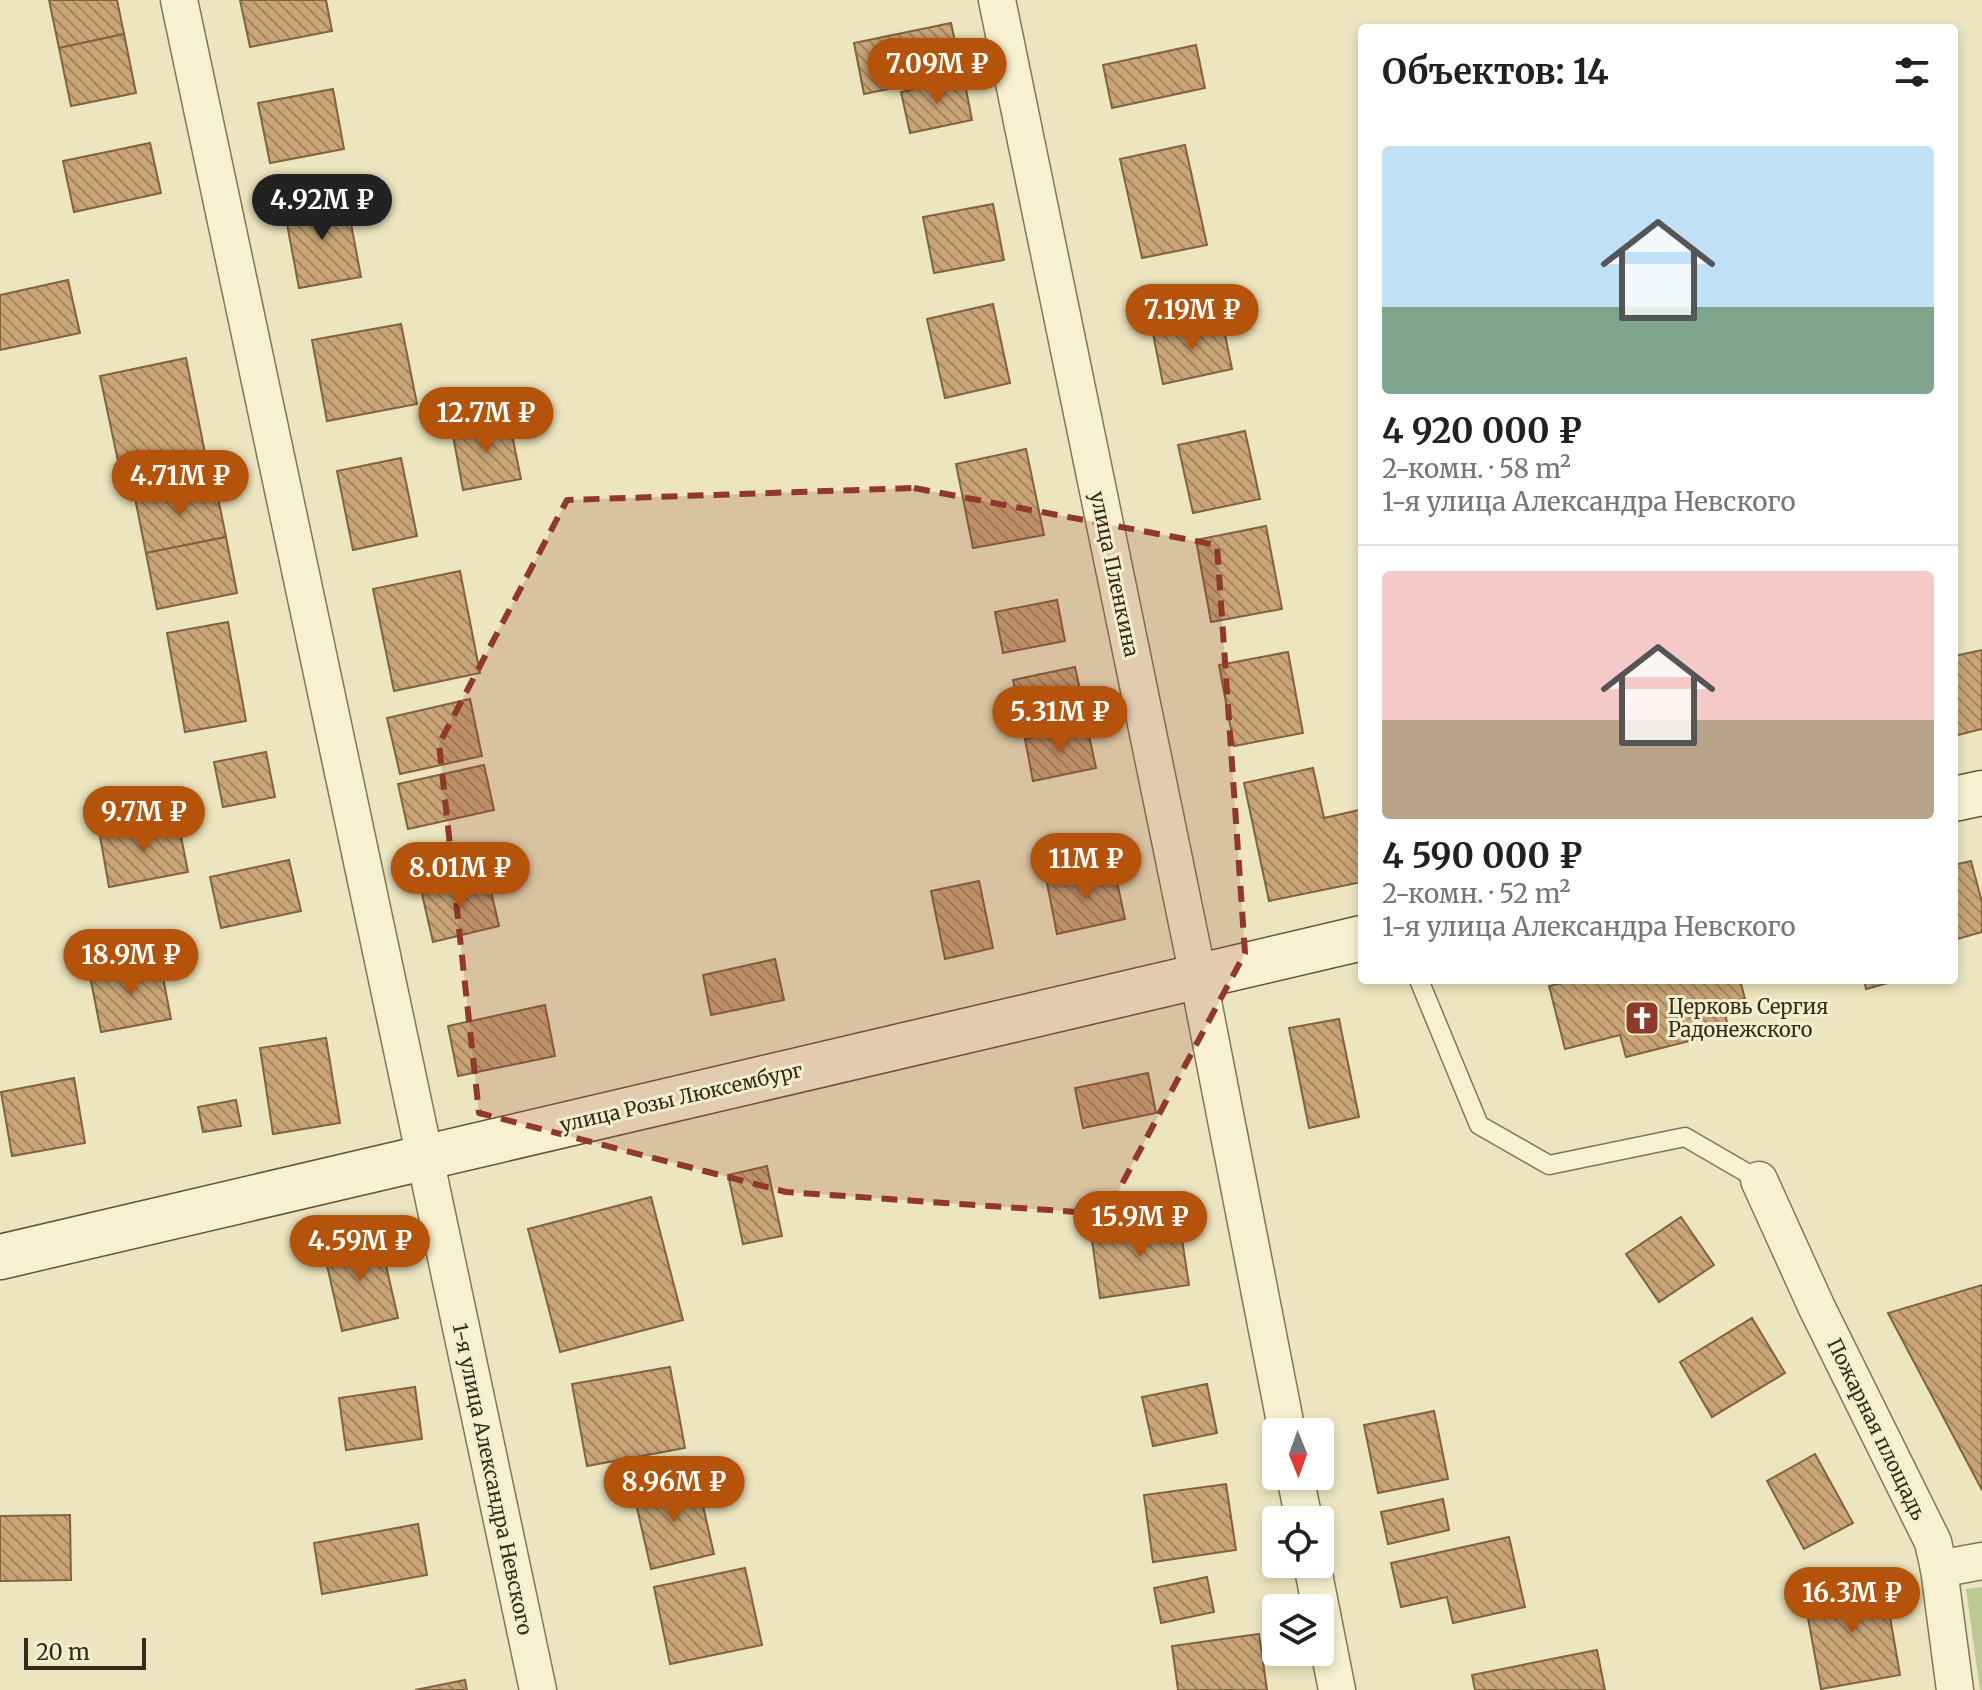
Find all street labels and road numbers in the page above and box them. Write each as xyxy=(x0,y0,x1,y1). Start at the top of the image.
street label: улица Пленкина xyxy=(1085,489,1145,659)
street label: улица Розы Люксембург xyxy=(557,1057,805,1137)
street label: 1-я улица Александра Невского xyxy=(448,1321,538,1638)
street label: Пожарная площадь xyxy=(1822,1334,1932,1524)

